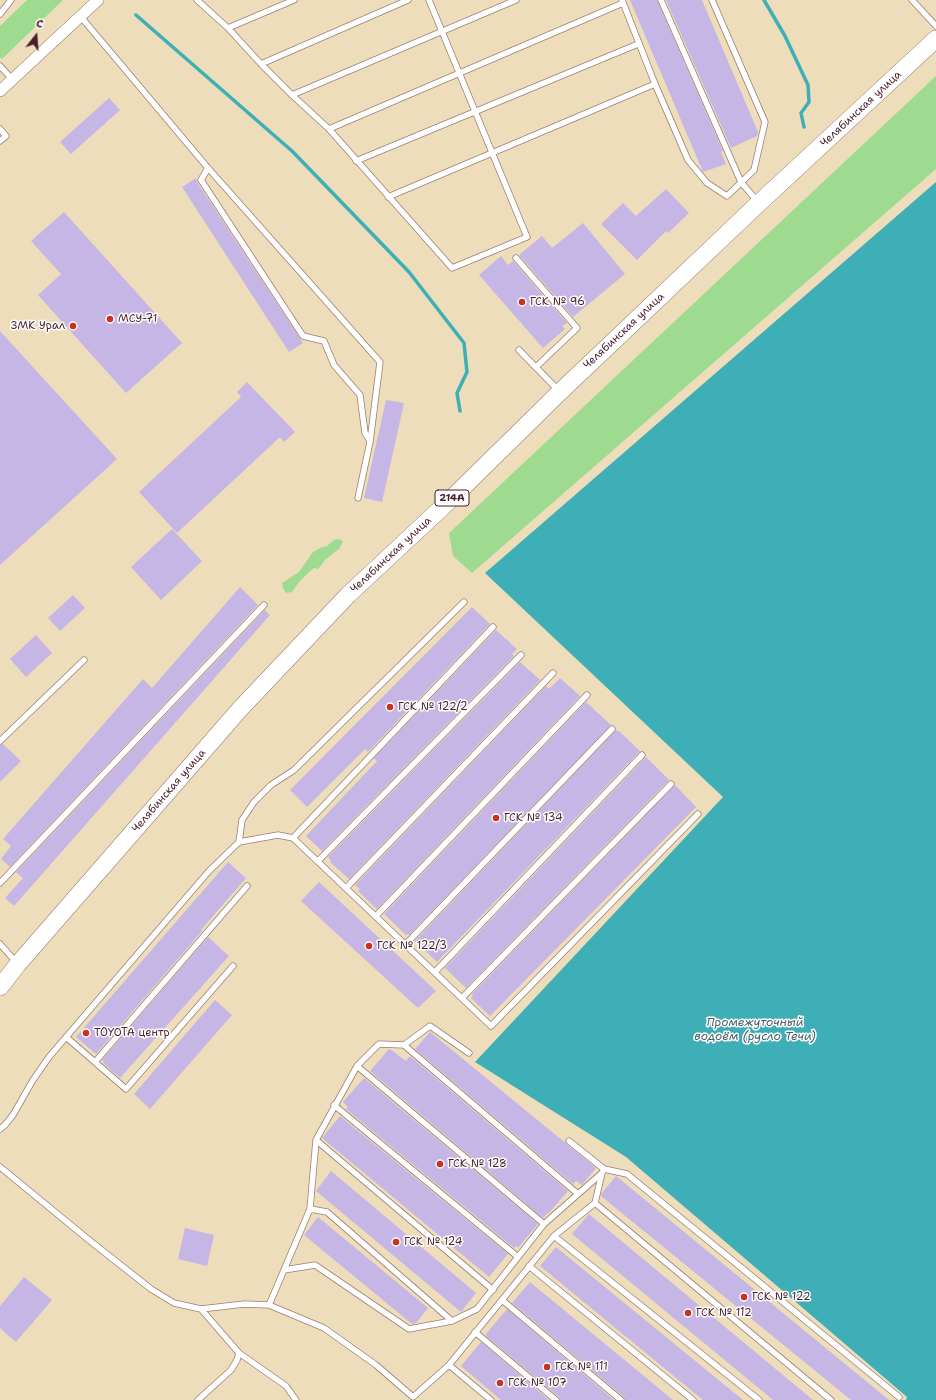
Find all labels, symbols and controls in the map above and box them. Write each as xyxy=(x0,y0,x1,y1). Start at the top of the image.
north arrow xyxy=(16,16,56,56)
text: С xyxy=(34,16,45,32)
street label: Челябинская улица xyxy=(818,68,904,150)
street label: Челябинская улица xyxy=(581,290,667,372)
place label: ГСК № 96 xyxy=(530,295,585,309)
marker: ГСК № 96 xyxy=(517,297,527,307)
place label: МСУ-71 xyxy=(118,312,157,326)
marker: МСУ-71 xyxy=(105,314,115,324)
place label: ЗМК Урал xyxy=(11,319,65,333)
marker: ЗМК Урал xyxy=(68,321,78,331)
road number: 214А xyxy=(435,490,469,506)
street label: Челябинская улица xyxy=(348,514,434,596)
place label: ГСК № 122/2 xyxy=(398,700,468,714)
marker: ГСК № 122/2 xyxy=(385,702,395,712)
street label: Челябинская улица xyxy=(129,747,209,835)
place label: ГСК № 134 xyxy=(504,811,563,825)
marker: ГСК № 134 xyxy=(491,813,501,823)
place label: ГСК № 122/3 xyxy=(377,939,447,953)
marker: ГСК № 122/3 xyxy=(364,941,374,951)
water label: Промежуточный водоём (русло Течи) xyxy=(694,1016,816,1044)
place label: TOYOTA центр xyxy=(94,1026,170,1040)
marker: TOYOTA центр xyxy=(81,1028,91,1038)
place label: ГСК № 128 xyxy=(448,1157,507,1171)
marker: ГСК № 128 xyxy=(435,1159,445,1169)
place label: ГСК № 124 xyxy=(404,1235,462,1249)
marker: ГСК № 124 xyxy=(391,1237,401,1247)
place label: ГСК № 122 xyxy=(752,1290,811,1304)
marker: ГСК № 122 xyxy=(739,1292,749,1302)
place label: ГСК № 112 xyxy=(696,1306,752,1320)
marker: ГСК № 112 xyxy=(683,1308,693,1318)
place label: ГСК № 111 xyxy=(555,1360,608,1374)
marker: ГСК № 111 xyxy=(542,1362,552,1372)
place label: ГСК № 107 xyxy=(508,1376,567,1390)
marker: ГСК № 107 xyxy=(495,1378,505,1388)

